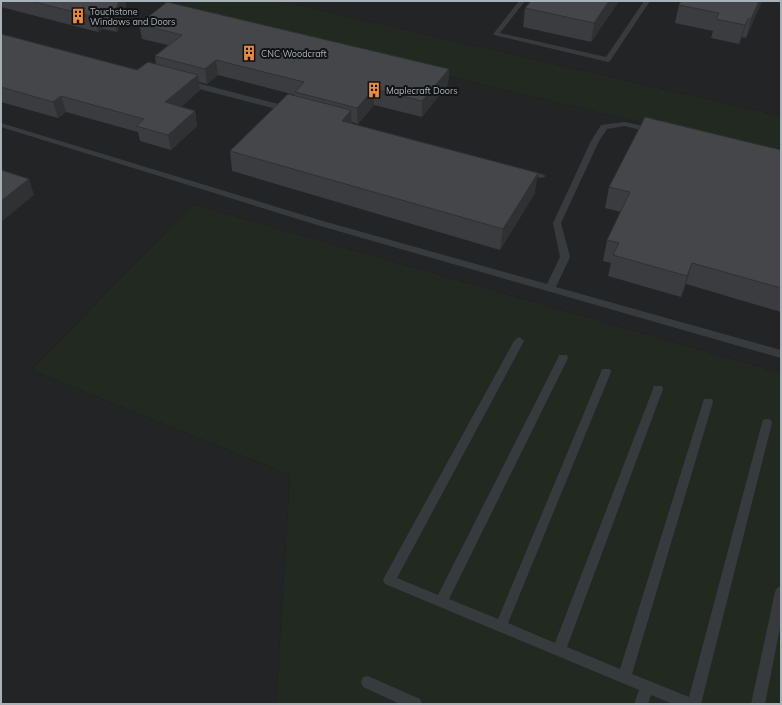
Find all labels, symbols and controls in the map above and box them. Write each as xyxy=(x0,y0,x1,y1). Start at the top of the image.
place label: Touchstone Windows and Doors xyxy=(90,6,176,27)
building icon: Touchstone Windows and Doors xyxy=(69,7,87,25)
building icon: CNC Woodcraft xyxy=(240,44,258,62)
place label: CNC Woodcraft xyxy=(261,48,327,59)
building icon: Maplecraft Doors xyxy=(365,81,383,99)
place label: Maplecraft Doors xyxy=(386,85,458,96)

